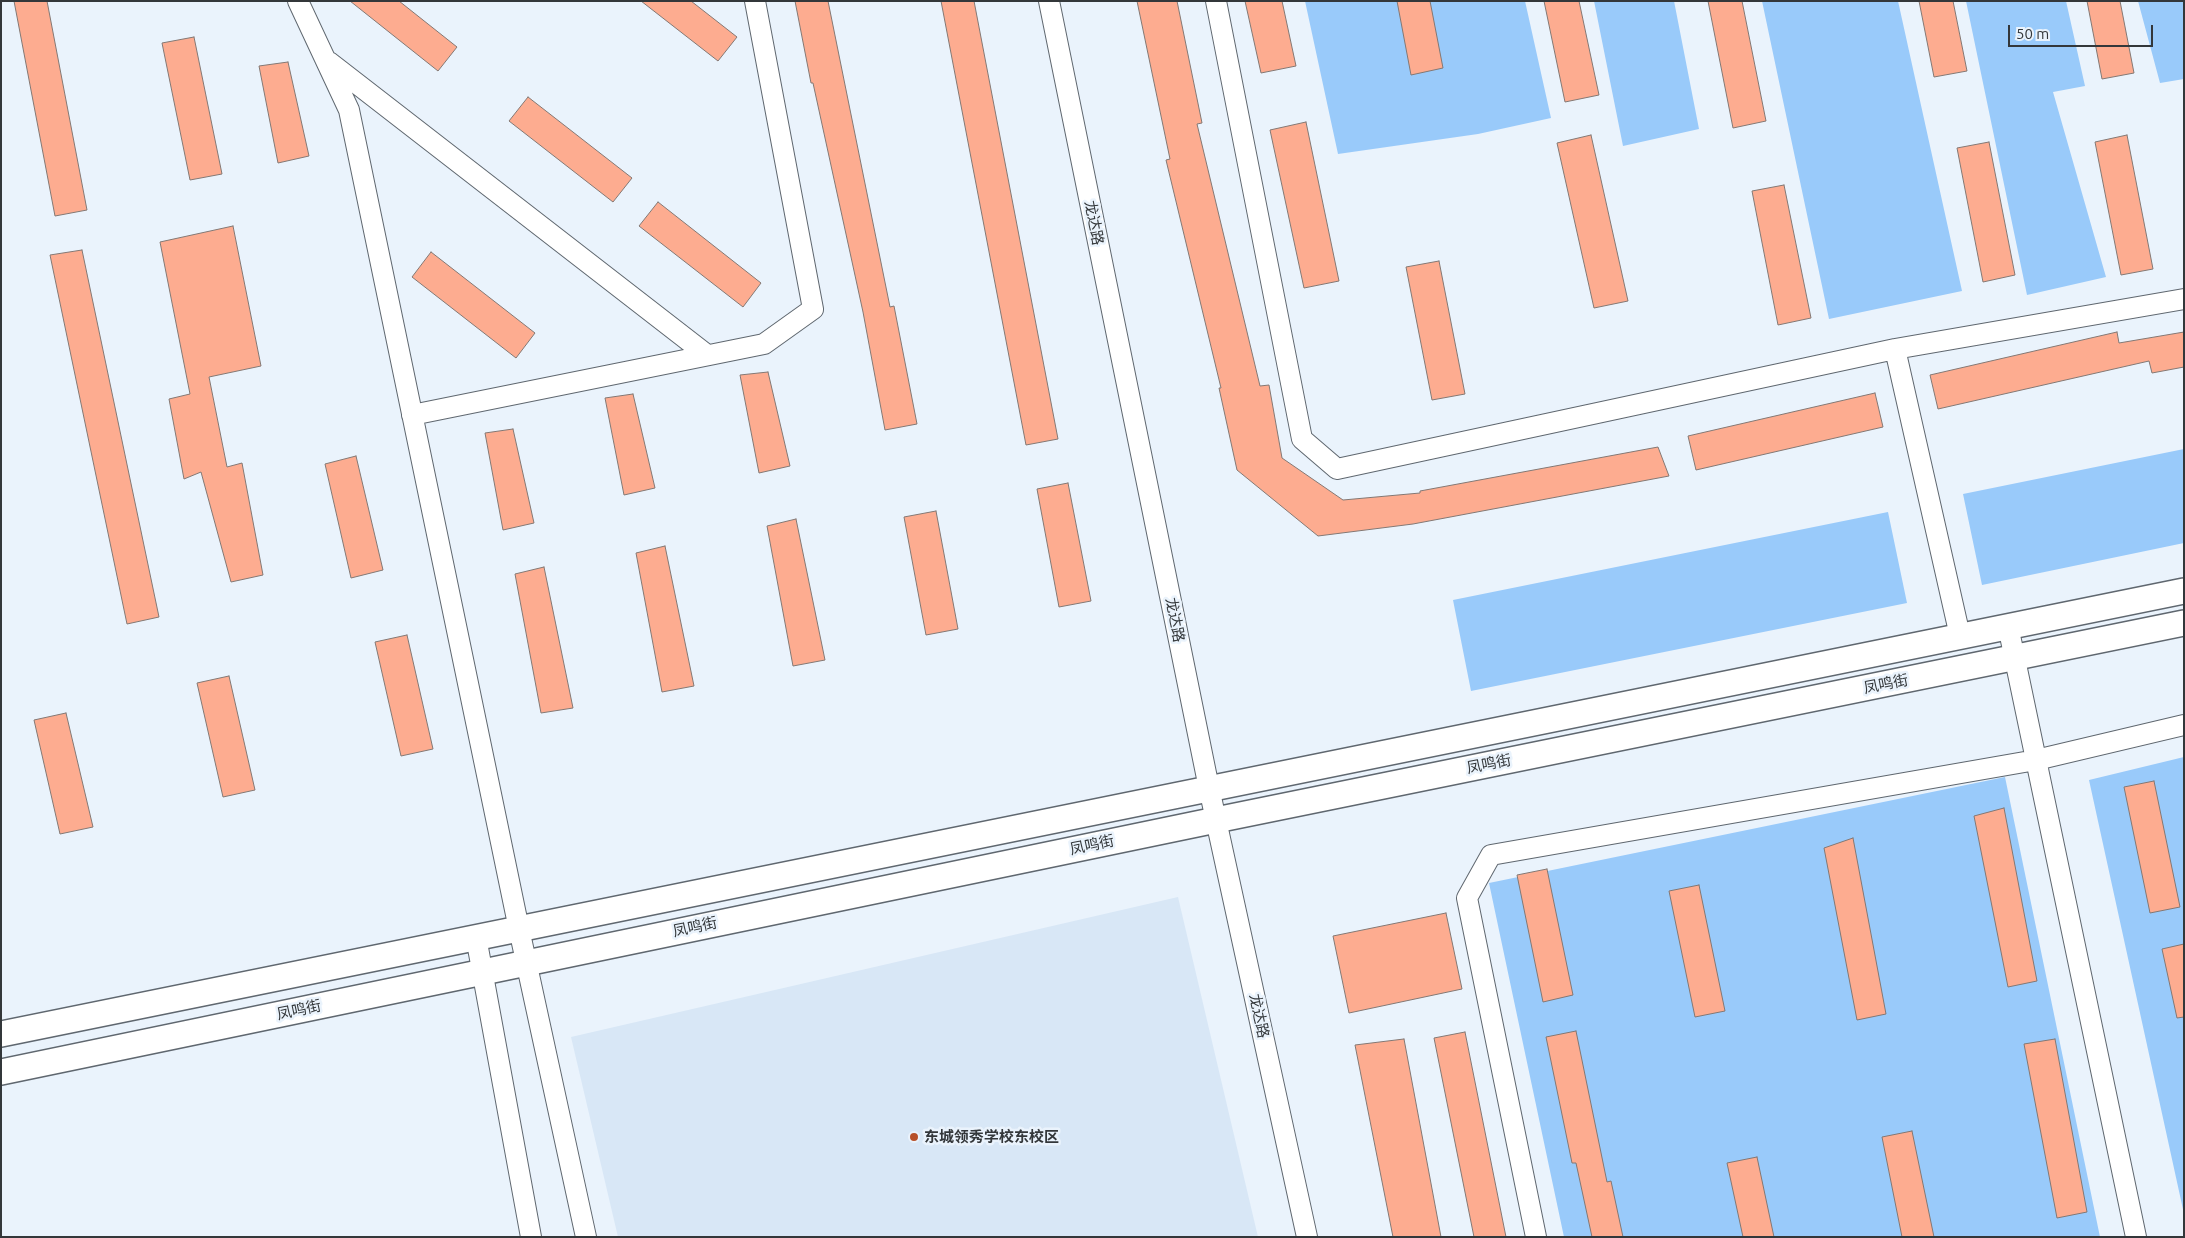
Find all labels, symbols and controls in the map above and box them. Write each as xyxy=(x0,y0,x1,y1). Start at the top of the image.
scale bar xyxy=(2010,15,2155,47)
text: 50 m xyxy=(2016,25,2049,42)
street label: 龙达路 xyxy=(1081,199,1107,247)
street label: 龙达路 xyxy=(1162,596,1188,644)
street label: 凤鸣街 xyxy=(1862,671,1910,697)
street label: 凤鸣街 xyxy=(1465,751,1513,777)
street label: 凤鸣街 xyxy=(1068,832,1116,858)
street label: 凤鸣街 xyxy=(671,914,719,940)
street label: 龙达路 xyxy=(1246,992,1272,1040)
street label: 凤鸣街 xyxy=(275,997,323,1023)
place label: 东城领秀学校东校区 xyxy=(924,1128,1059,1146)
marker: 东城领秀学校东校区 xyxy=(908,1131,920,1143)

